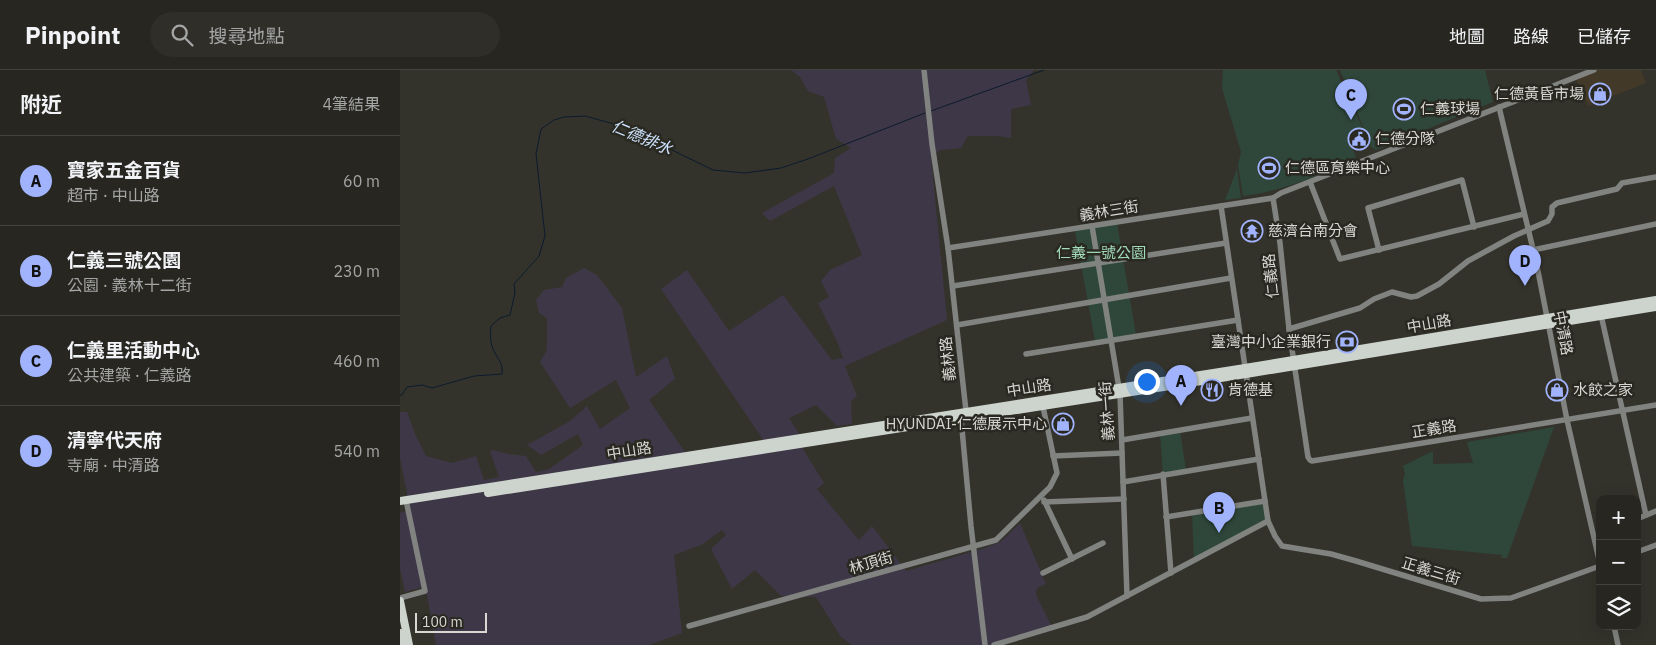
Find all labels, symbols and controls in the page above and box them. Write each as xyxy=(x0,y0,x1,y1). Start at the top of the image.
search box xyxy=(150,12,500,57)
text: Pinpoint xyxy=(25,19,120,51)
icon: search xyxy=(168,21,196,49)
text: 搜尋地點 xyxy=(208,24,284,48)
text: 地圖 xyxy=(1449,25,1485,48)
text: 路線 xyxy=(1513,25,1549,48)
text: 已儲存 xyxy=(1577,25,1631,48)
pin: C xyxy=(1335,79,1367,120)
shop icon: 仁德黃昏市場 xyxy=(1588,82,1612,106)
place label: 仁德黃昏市場 xyxy=(1494,84,1584,103)
text: 附近 xyxy=(20,90,62,118)
text: 4筆結果 xyxy=(322,94,380,114)
sports icon: 仁義球場 xyxy=(1392,97,1416,121)
place label: 仁義球場 xyxy=(1420,99,1480,118)
water label: 仁德排水 xyxy=(609,115,676,159)
public building icon: 仁德分隊 xyxy=(1347,127,1371,151)
place label: 仁德分隊 xyxy=(1375,129,1435,148)
sports icon: 仁德區育樂中心 xyxy=(1257,156,1281,180)
text: 寶家五金百貨 xyxy=(67,158,181,182)
place label: 仁德區育樂中心 xyxy=(1285,158,1390,177)
text: A xyxy=(31,171,41,191)
text: 60 m xyxy=(343,171,380,191)
text: 超市 · 中山路 xyxy=(67,185,160,205)
street label: 義林三街 xyxy=(1078,196,1140,225)
temple icon: 慈濟台南分會 xyxy=(1240,219,1264,243)
place label: 慈濟台南分會 xyxy=(1268,221,1358,240)
park label: 仁義一號公園 xyxy=(1056,243,1146,262)
pin: D xyxy=(1509,245,1541,286)
text: 仁義三號公園 xyxy=(67,248,181,272)
street label: 仁義路 xyxy=(1259,253,1282,299)
text: B xyxy=(31,261,41,281)
text: 230 m xyxy=(333,261,380,281)
text: 公園 · 義林十二街 xyxy=(67,275,192,295)
street label: 中清路 xyxy=(1550,309,1577,357)
street label: 中山路 xyxy=(1405,310,1453,337)
bank icon: 臺灣中小企業銀行 xyxy=(1335,330,1359,354)
place label: 臺灣中小企業銀行 xyxy=(1211,332,1331,351)
street label: 義林路 xyxy=(936,336,959,382)
text: 仁義里活動中心 xyxy=(67,338,200,362)
text: C xyxy=(31,351,41,371)
text: 460 m xyxy=(333,351,380,371)
text: 公共建築 · 仁義路 xyxy=(67,365,192,385)
pin: A xyxy=(1165,365,1197,406)
your location xyxy=(1134,369,1160,395)
street label: 中山路 xyxy=(1005,375,1053,400)
restaurant icon: 肯德基 xyxy=(1200,378,1224,402)
shop icon: 水餃之家 xyxy=(1545,378,1569,402)
street label: 義林一街 xyxy=(1095,380,1118,442)
place label: 肯德基 xyxy=(1228,380,1273,399)
place label: 水餃之家 xyxy=(1573,380,1633,399)
shop icon: HYUNDAI-仁德展示中心 xyxy=(1051,412,1075,436)
place label: HYUNDAI-仁德展示中心 xyxy=(886,414,1047,433)
street label: 正義路 xyxy=(1410,416,1458,441)
text: 清寧代天府 xyxy=(67,428,162,452)
street label: 中山路 xyxy=(605,438,653,463)
text: D xyxy=(30,441,42,461)
text: 540 m xyxy=(333,441,380,461)
text: 寺廟 · 中清路 xyxy=(67,455,160,475)
pin: B xyxy=(1203,492,1235,533)
map controls xyxy=(1596,495,1641,630)
button: + xyxy=(1596,495,1641,540)
button: − xyxy=(1596,540,1641,585)
street label: 林頂街 xyxy=(847,547,895,578)
street label: 正義三街 xyxy=(1400,553,1463,588)
button: layers xyxy=(1596,585,1641,630)
scale bar xyxy=(415,610,488,633)
text: 100 m xyxy=(422,613,463,631)

